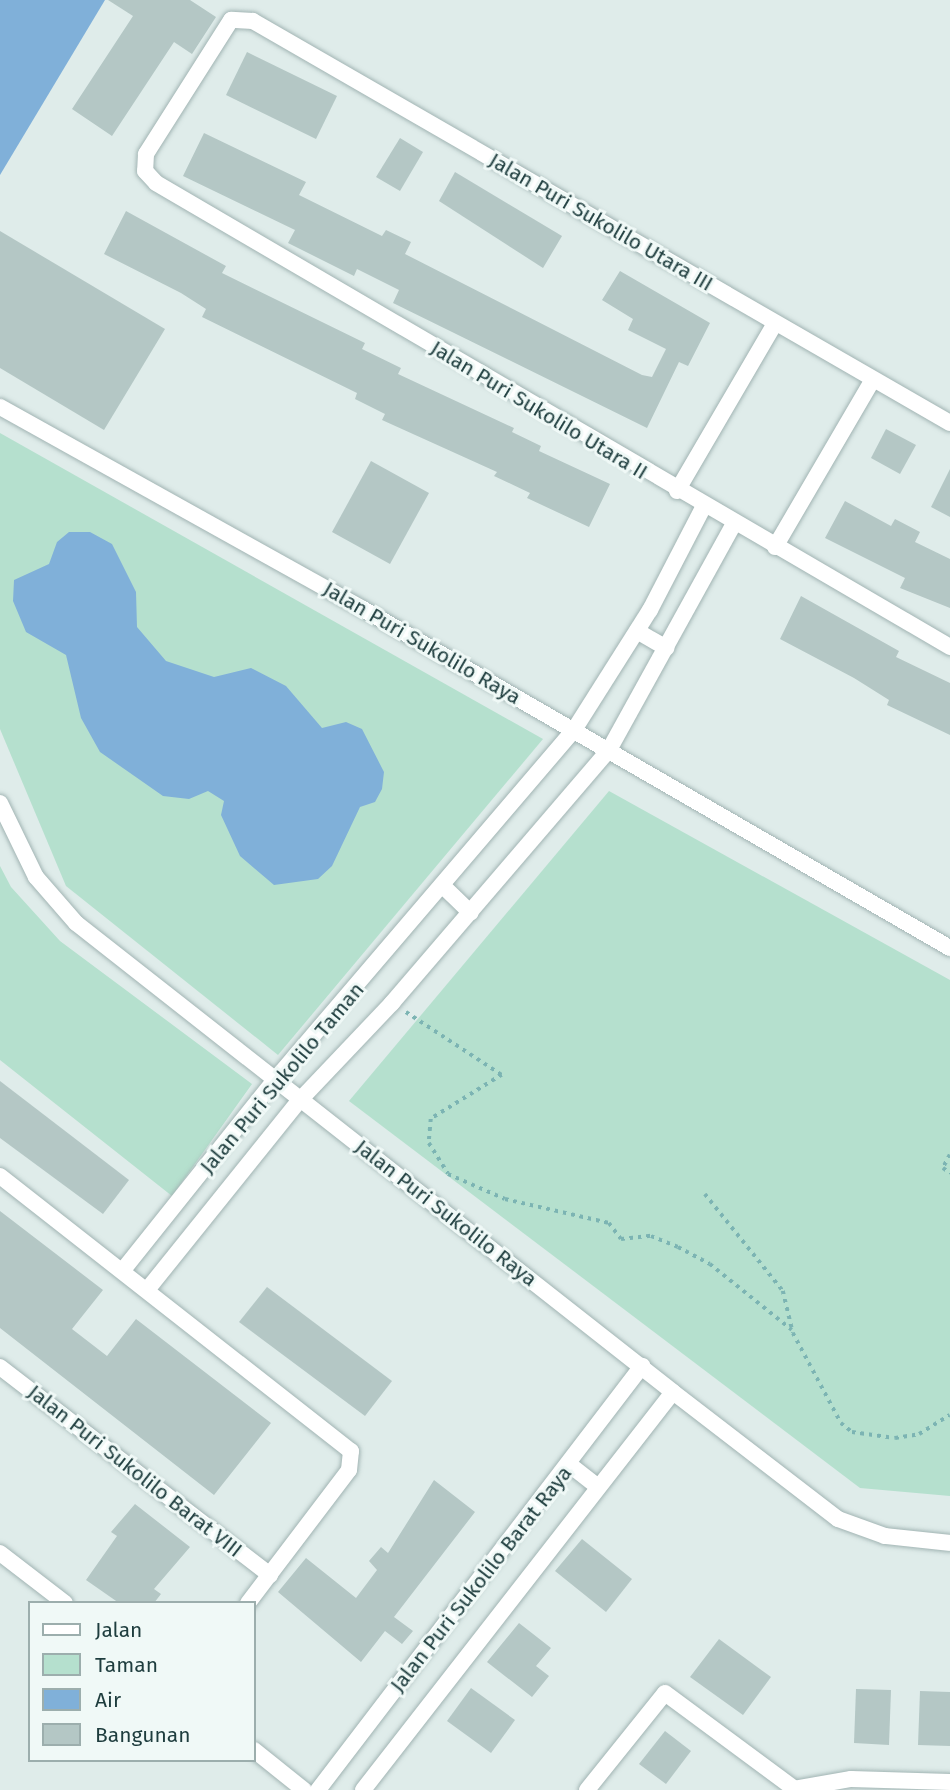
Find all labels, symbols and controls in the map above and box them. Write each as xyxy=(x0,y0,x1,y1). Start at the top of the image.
street label: Jalan Puri Sukolilo Utara III xyxy=(484,147,718,297)
street label: Jalan Puri Sukolilo Utara II xyxy=(426,335,652,485)
street label: Jalan Puri Sukolilo Raya xyxy=(319,576,525,710)
street label: Jalan Puri Sukolilo Taman xyxy=(195,977,369,1179)
street label: Jalan Puri Sukolilo Raya xyxy=(350,1134,542,1292)
street label: Jalan Puri Sukolilo Barat VIII xyxy=(23,1379,247,1563)
street label: Jalan Puri Sukolilo Barat Raya xyxy=(385,1461,577,1697)
legend xyxy=(28,1601,256,1762)
text: Jalan xyxy=(95,1617,142,1643)
text: Taman xyxy=(95,1652,158,1678)
text: Air xyxy=(95,1687,121,1713)
text: Bangunan xyxy=(95,1722,190,1748)

